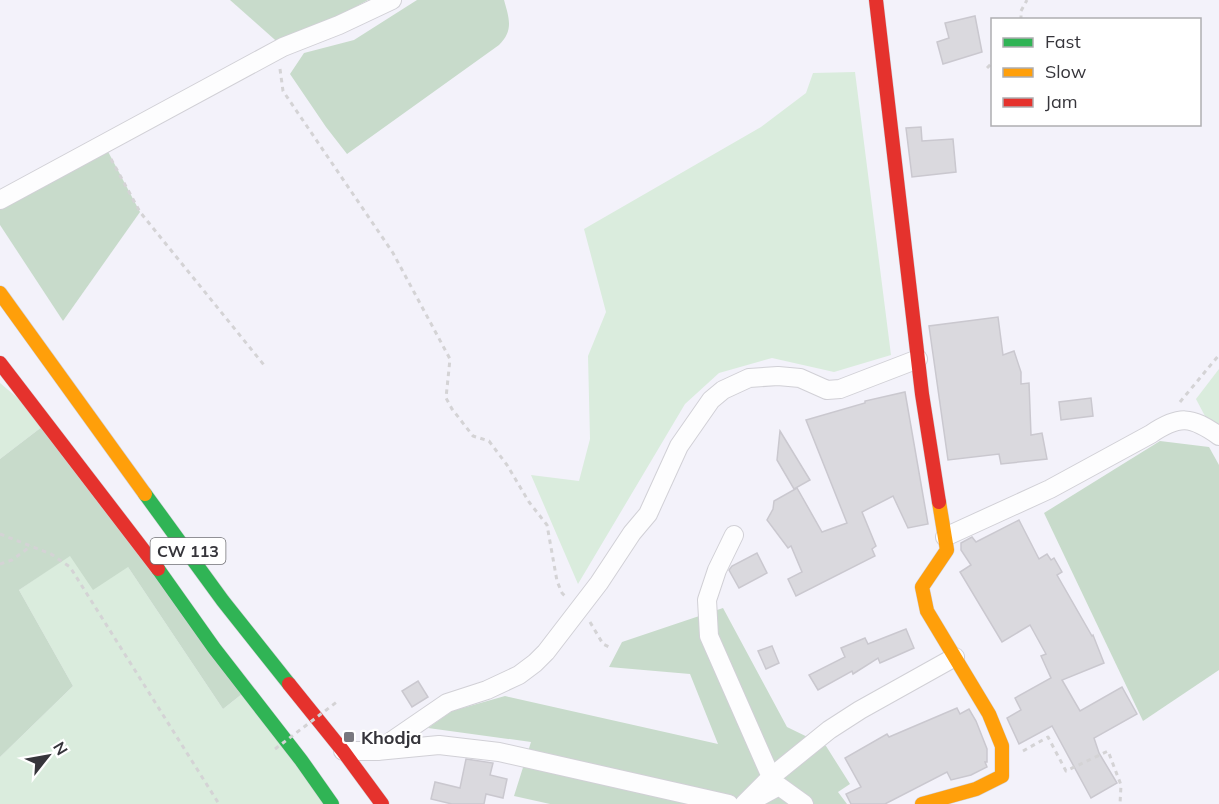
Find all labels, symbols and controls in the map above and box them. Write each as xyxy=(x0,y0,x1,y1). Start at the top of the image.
legend xyxy=(991,18,1201,126)
text: Fast xyxy=(1045,30,1081,53)
text: Slow xyxy=(1045,60,1087,83)
text: Jam xyxy=(1045,90,1078,113)
road number: CW 113 xyxy=(150,538,225,564)
north arrow xyxy=(18,726,78,786)
place label: Khodja xyxy=(361,726,422,749)
marker: Khodja xyxy=(342,730,356,744)
text: N xyxy=(49,738,73,759)

